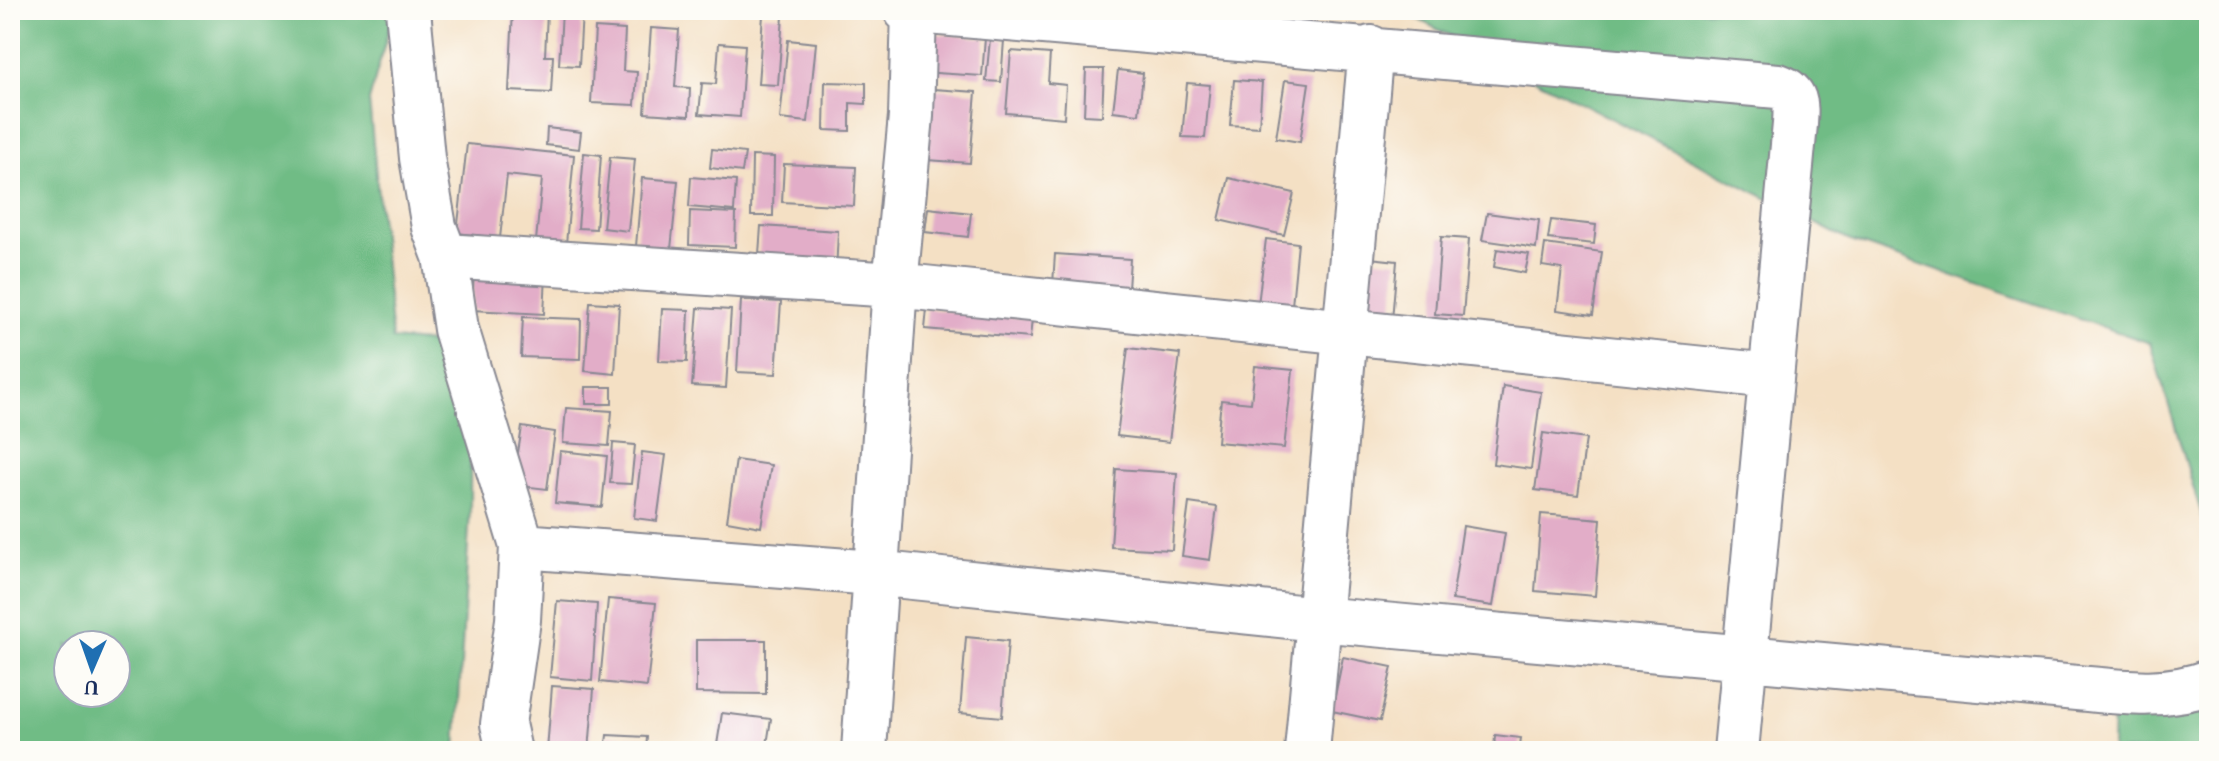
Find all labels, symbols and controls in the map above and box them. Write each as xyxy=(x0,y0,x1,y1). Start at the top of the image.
north arrow xyxy=(52,629,132,709)
text: U xyxy=(83,673,99,705)

